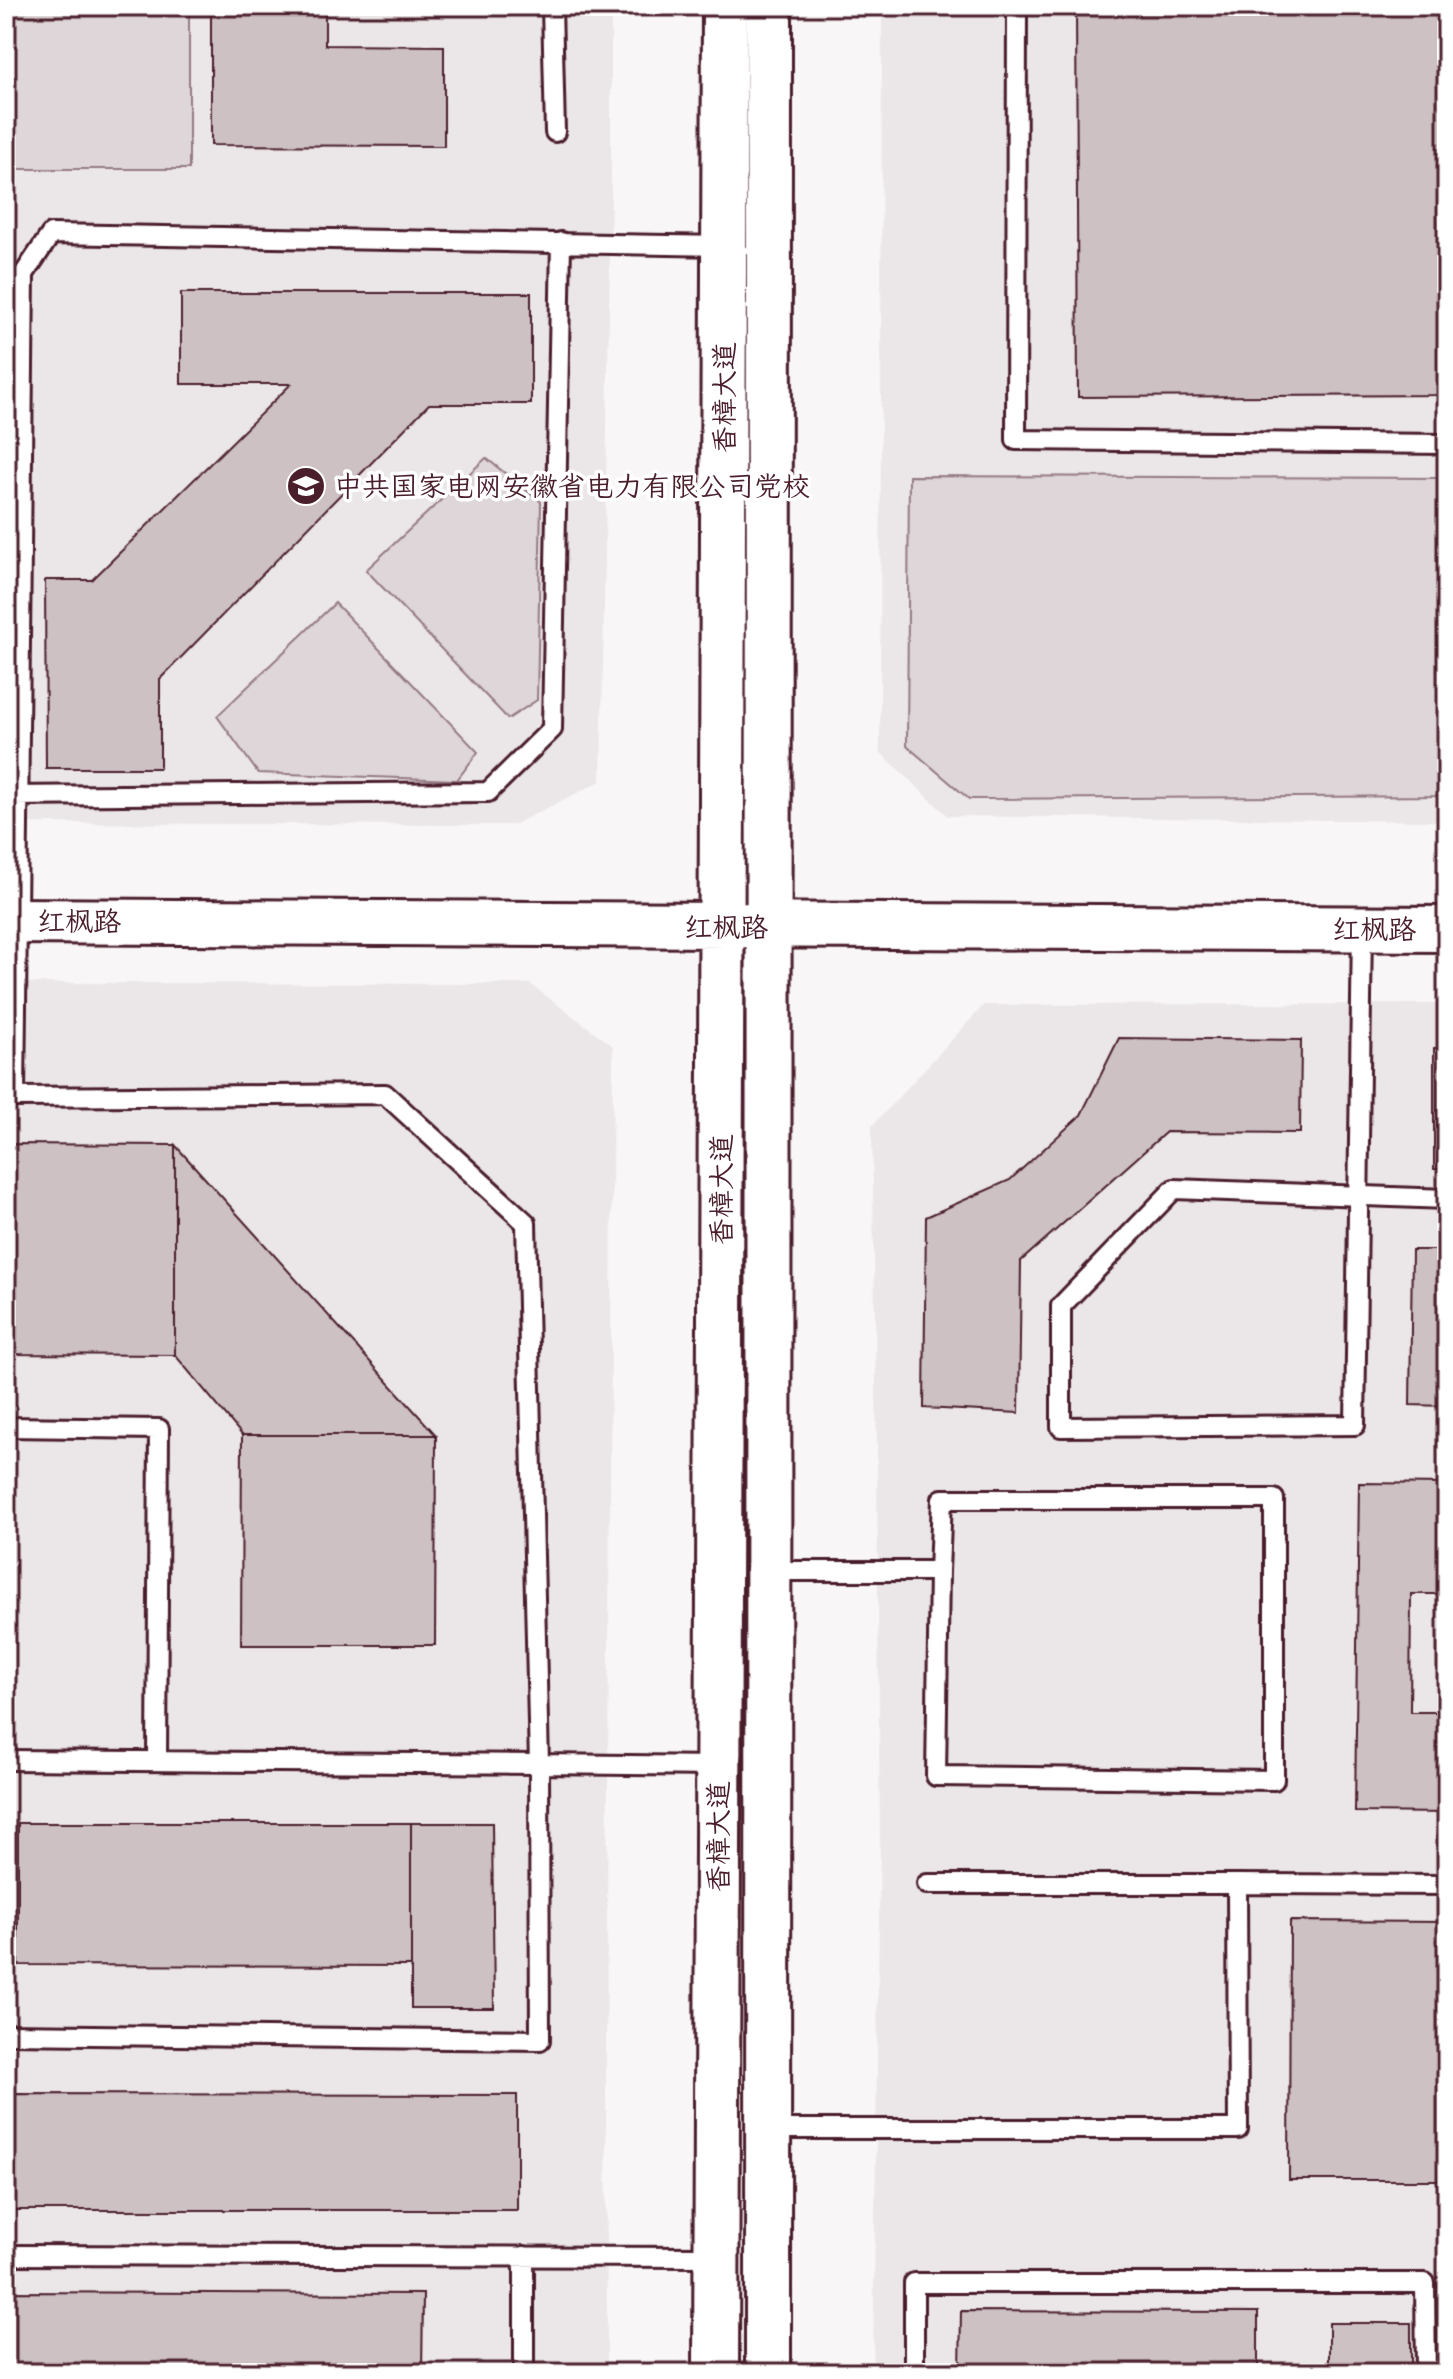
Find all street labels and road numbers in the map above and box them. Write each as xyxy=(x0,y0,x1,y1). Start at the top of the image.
street label: 香樟大道 xyxy=(707,342,742,454)
street label: 红枫路 xyxy=(37,904,121,939)
street label: 红枫路 xyxy=(684,910,768,945)
street label: 红枫路 xyxy=(1332,912,1416,947)
street label: 香樟大道 xyxy=(704,1134,739,1246)
street label: 香樟大道 xyxy=(701,1781,736,1893)

